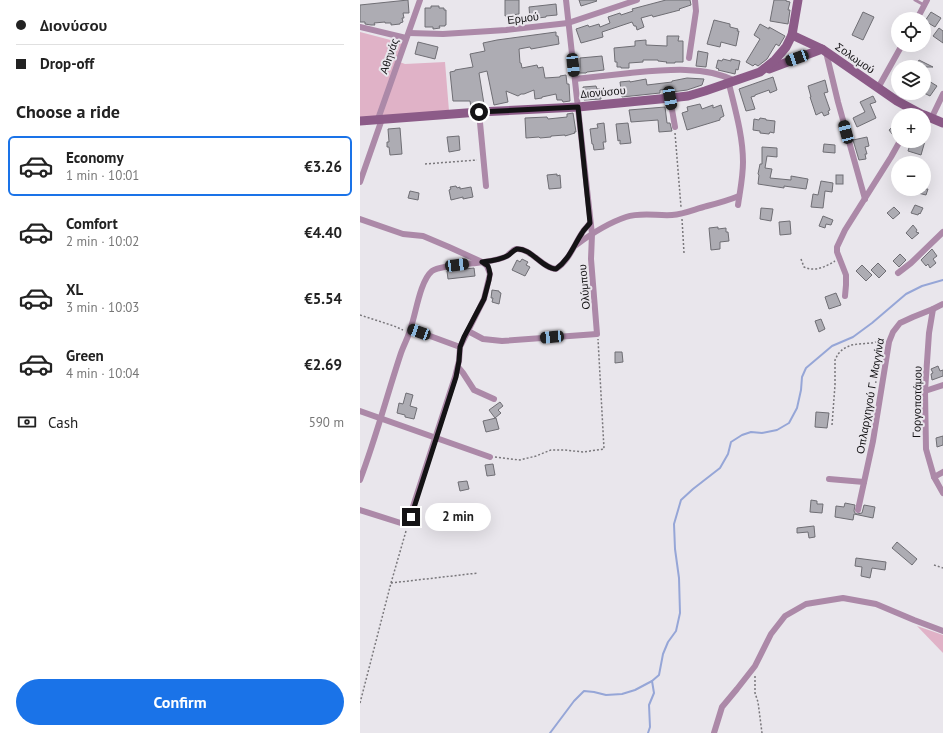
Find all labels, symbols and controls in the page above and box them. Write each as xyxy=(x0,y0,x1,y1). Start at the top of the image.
street label: Ερμού xyxy=(506,9,540,27)
map controls xyxy=(891,12,931,196)
button: locate xyxy=(891,12,931,52)
text: Διονύσου xyxy=(40,16,107,35)
street label: Αθηνάς xyxy=(376,36,402,76)
street label: Σολωμού xyxy=(833,39,877,77)
car xyxy=(784,48,810,68)
car xyxy=(566,52,580,78)
text: Drop-off xyxy=(40,54,94,73)
button: layers xyxy=(891,60,931,100)
street label: Διονύσου xyxy=(580,83,626,101)
car xyxy=(662,85,678,111)
text: Choose a ride xyxy=(16,100,120,123)
route start xyxy=(470,103,488,121)
button: + xyxy=(891,108,931,148)
car xyxy=(837,119,855,145)
icon: car xyxy=(18,148,54,184)
text: Economy xyxy=(66,148,124,167)
button: − xyxy=(891,156,931,196)
text: €3.26 xyxy=(304,157,342,176)
text: 1 min · 10:01 xyxy=(66,167,139,184)
icon: car xyxy=(18,214,54,250)
text: Comfort xyxy=(66,214,118,233)
text: €4.40 xyxy=(304,223,342,242)
text: 2 min · 10:02 xyxy=(66,233,139,250)
car xyxy=(444,258,470,272)
street label: Ολύμπου xyxy=(575,264,593,310)
icon: car xyxy=(18,280,54,316)
text: XL xyxy=(66,280,83,299)
text: €5.54 xyxy=(304,289,342,308)
text: 3 min · 10:03 xyxy=(66,299,139,316)
car xyxy=(406,322,432,342)
car xyxy=(540,330,564,344)
street label: Οπλαρχηγού Γ. Μαγγίνα xyxy=(853,336,887,455)
icon: car xyxy=(18,346,54,382)
text: Green xyxy=(66,346,104,365)
text: €2.69 xyxy=(304,355,342,374)
text: 4 min · 10:04 xyxy=(66,365,139,382)
street label: Γοργοποτάμου xyxy=(909,366,925,438)
icon: cash xyxy=(16,411,38,433)
text: Cash xyxy=(48,413,78,432)
text: 590 m xyxy=(309,414,344,431)
callout: 2 min xyxy=(425,503,491,531)
route end xyxy=(402,508,420,526)
text: 2 min xyxy=(442,508,474,525)
button: Confirm xyxy=(16,679,344,725)

